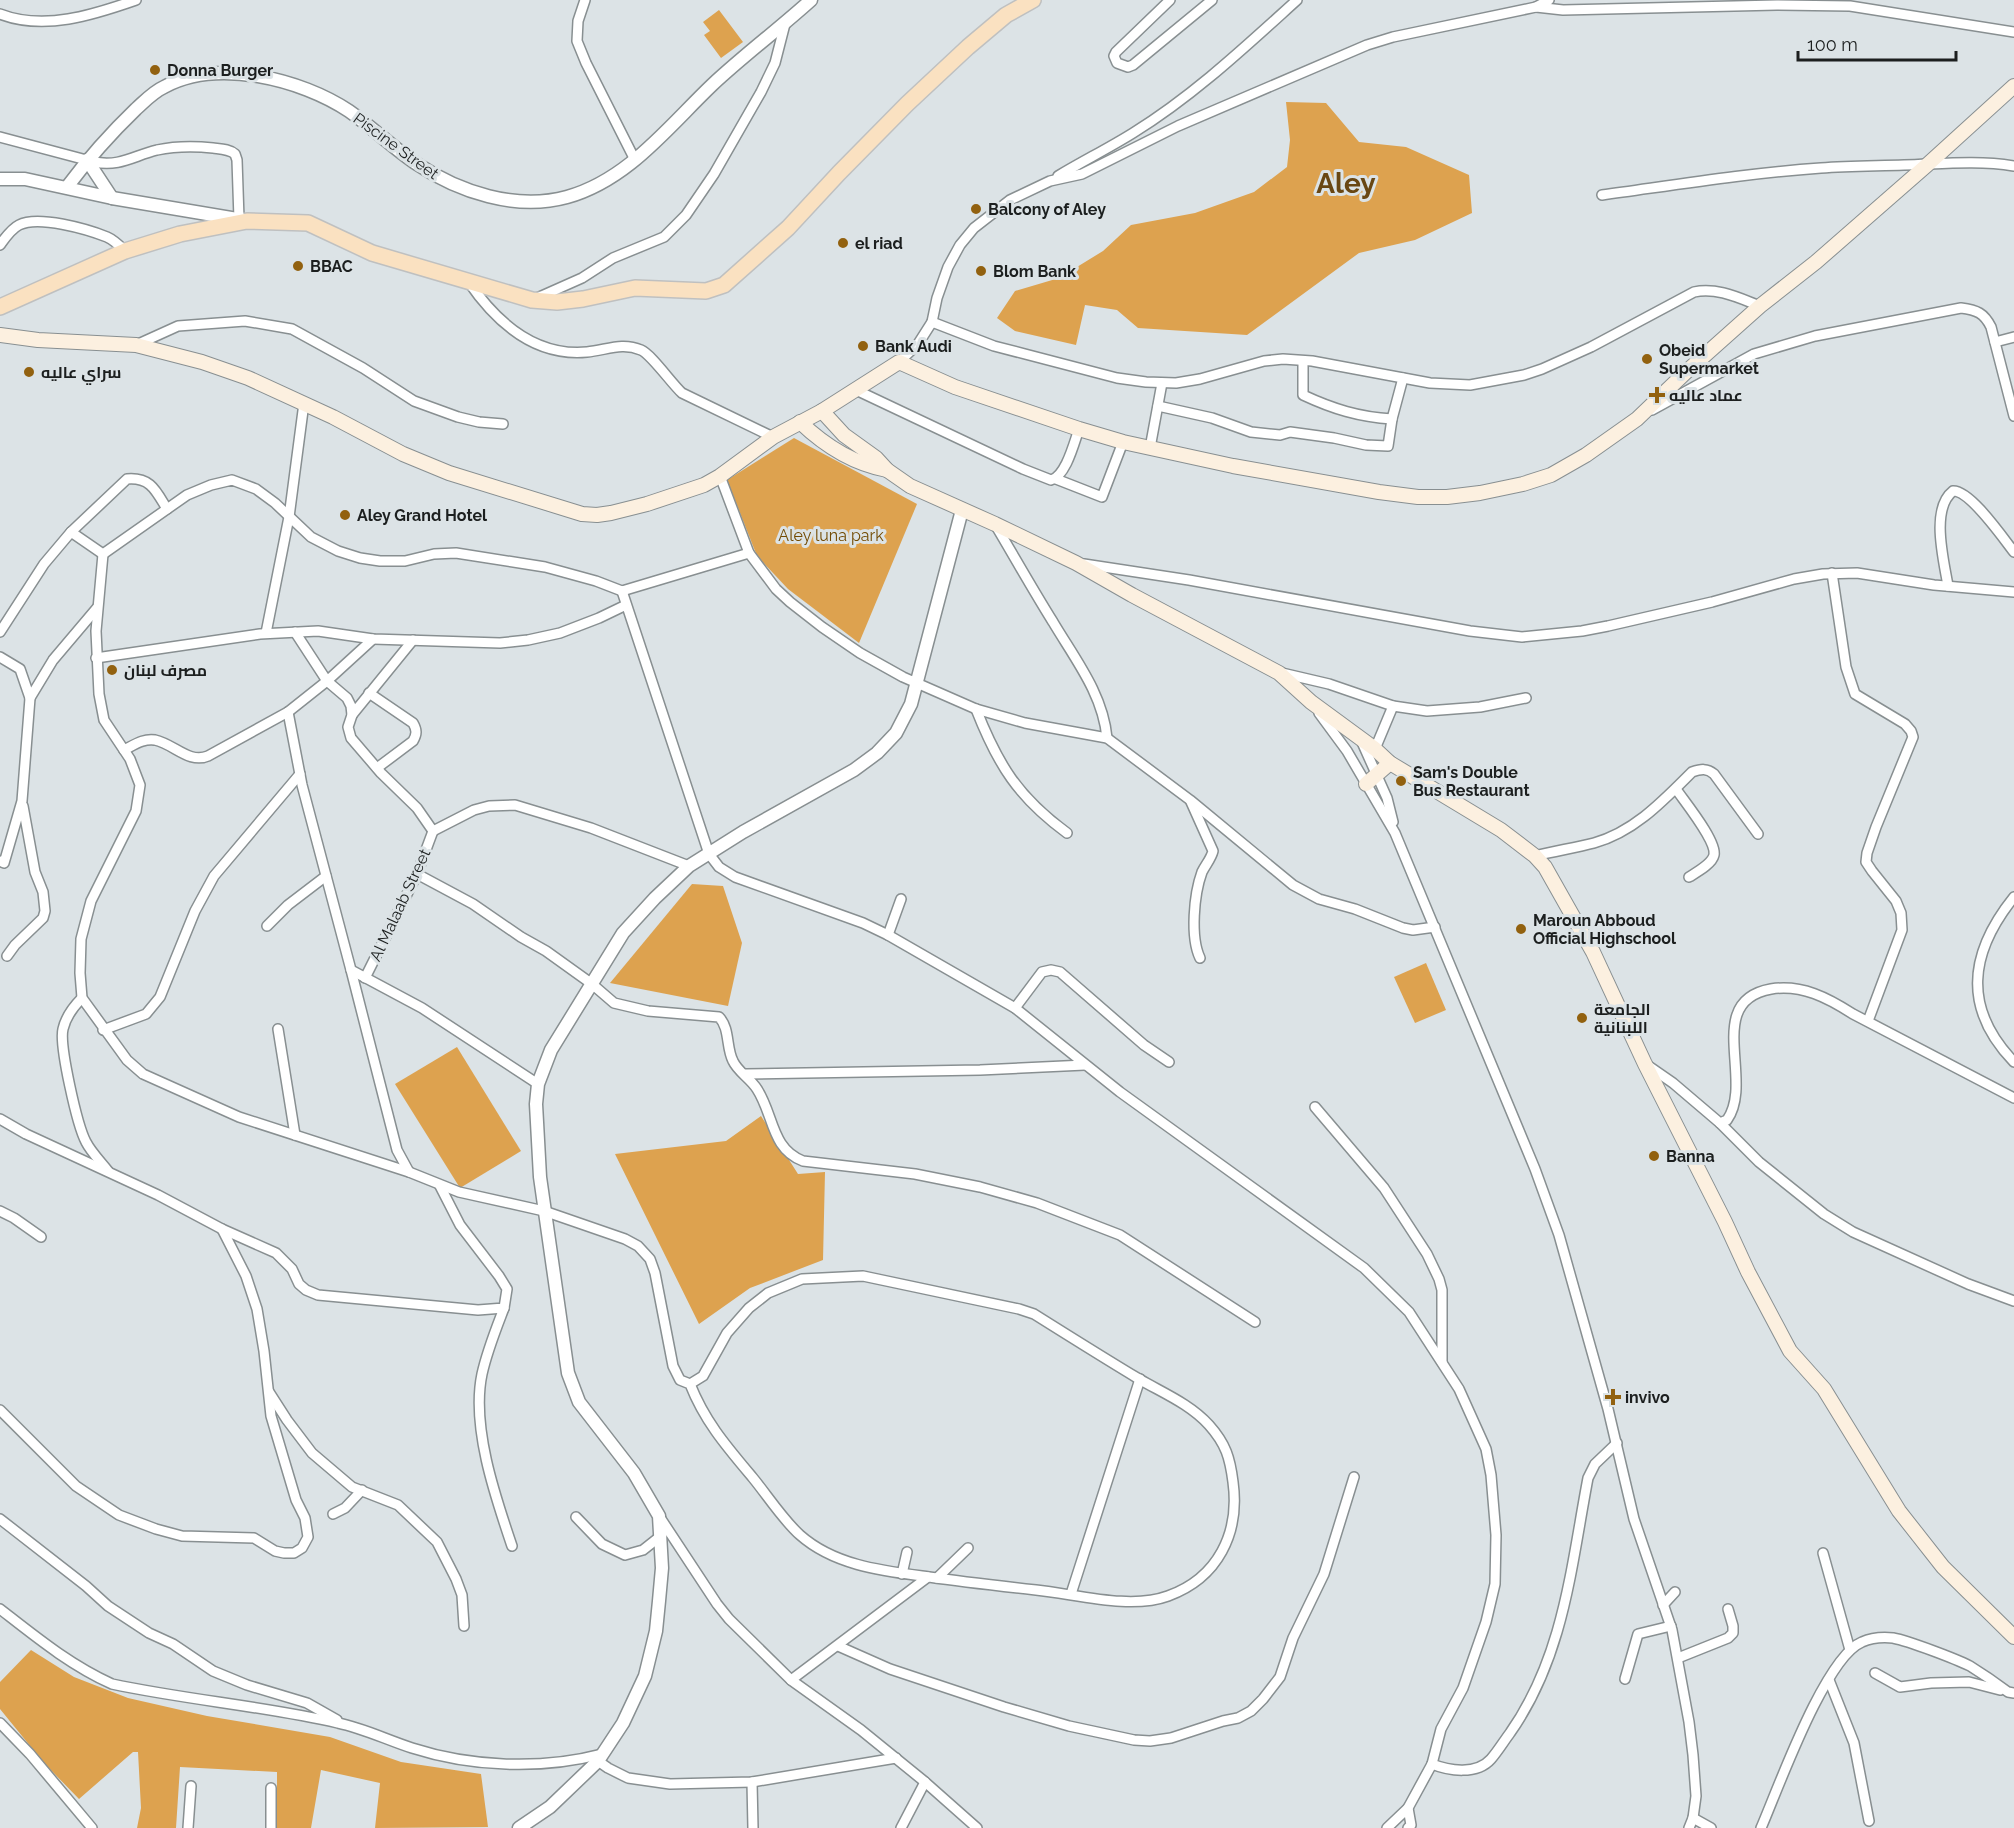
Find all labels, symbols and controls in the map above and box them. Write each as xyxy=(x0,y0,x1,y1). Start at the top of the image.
scale bar xyxy=(1798,24,1956,62)
text: 100 m xyxy=(1807,34,1858,55)
place label: Donna Burger xyxy=(167,61,273,80)
marker: Donna Burger xyxy=(148,63,162,77)
street label: Piscine Street xyxy=(350,109,443,184)
district label: Aley xyxy=(1316,167,1376,200)
place label: Balcony of Aley xyxy=(988,200,1106,219)
marker: Balcony of Aley xyxy=(969,202,983,216)
place label: el riad xyxy=(855,234,903,253)
marker: el riad xyxy=(836,236,850,250)
place label: BBAC xyxy=(310,257,353,276)
marker: BBAC xyxy=(291,259,305,273)
place label: Blom Bank xyxy=(993,262,1076,281)
marker: Blom Bank xyxy=(974,264,988,278)
place label: Bank Audi xyxy=(875,337,952,356)
marker: Bank Audi xyxy=(856,339,870,353)
place label: Obeid Supermarket xyxy=(1659,341,1759,378)
marker: Obeid Supermarket xyxy=(1640,352,1654,366)
place label: سراي عاليه xyxy=(41,363,121,385)
marker: سراي عاليه xyxy=(22,365,36,379)
place label: عماد عاليه xyxy=(1669,386,1743,405)
marker: عماد عاليه xyxy=(1650,388,1664,402)
place label: Aley Grand Hotel xyxy=(357,506,488,525)
marker: Aley Grand Hotel xyxy=(338,508,352,522)
park label: Aley luna park xyxy=(778,526,884,545)
place label: مصرف لبنان xyxy=(124,661,207,680)
marker: مصرف لبنان xyxy=(105,663,119,677)
place label: Sam's Double Bus Restaurant xyxy=(1413,763,1530,800)
marker: Sam's Double Bus Restaurant xyxy=(1394,774,1408,788)
street label: Al Malaab Street xyxy=(366,845,435,964)
place label: Maroun Abboud Official Highschool xyxy=(1533,911,1677,948)
marker: Maroun Abboud Official Highschool xyxy=(1514,922,1528,936)
place label: الجامعة اللبنانية xyxy=(1594,1000,1651,1037)
marker: الجامعة اللبنانية xyxy=(1575,1011,1589,1025)
place label: Banna xyxy=(1666,1147,1715,1166)
marker: Banna xyxy=(1647,1149,1661,1163)
place label: invivo xyxy=(1625,1388,1670,1407)
marker: invivo xyxy=(1606,1390,1620,1404)

